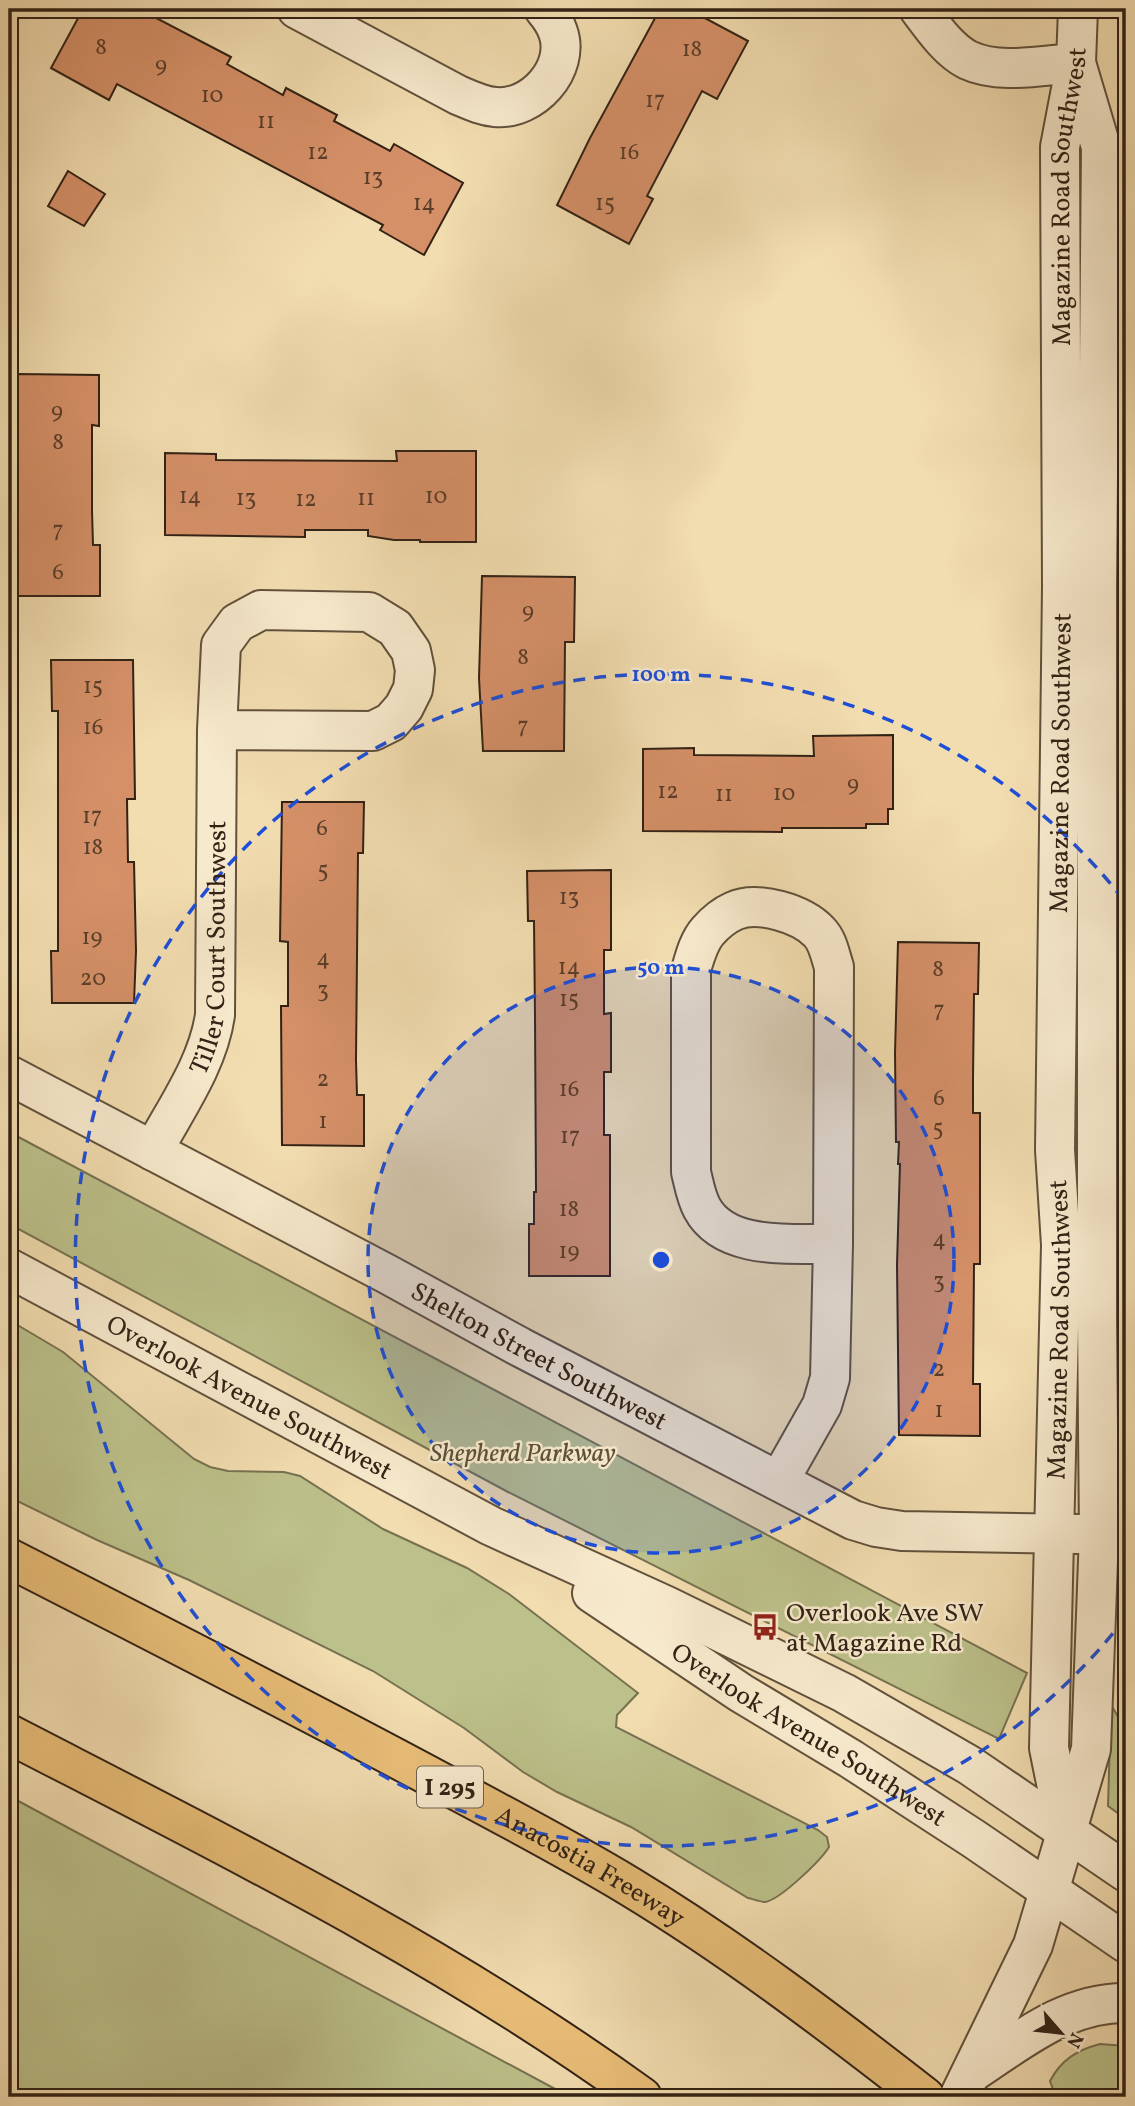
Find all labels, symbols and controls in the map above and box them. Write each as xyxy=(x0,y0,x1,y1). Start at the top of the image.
house number: 8 xyxy=(95,32,107,64)
house number: 18 xyxy=(682,34,702,66)
street label: Magazine Road Southwest xyxy=(1044,47,1097,346)
house number: 9 xyxy=(155,50,167,82)
house number: 10 xyxy=(201,80,223,112)
house number: 17 xyxy=(645,85,665,117)
house number: 11 xyxy=(257,106,275,138)
house number: 12 xyxy=(307,137,329,169)
house number: 16 xyxy=(619,137,639,169)
house number: 13 xyxy=(363,162,383,194)
house number: 14 xyxy=(413,188,435,220)
house number: 15 xyxy=(595,188,615,220)
house number: 9 xyxy=(51,396,63,428)
house number: 8 xyxy=(52,427,64,459)
house number: 14 xyxy=(179,481,201,513)
house number: 10 xyxy=(425,481,447,513)
house number: 13 xyxy=(236,483,256,515)
house number: 11 xyxy=(357,483,375,515)
house number: 12 xyxy=(295,484,317,516)
house number: 7 xyxy=(52,515,64,547)
house number: 6 xyxy=(52,557,64,589)
house number: 9 xyxy=(522,596,534,628)
street label: Magazine Road Southwest xyxy=(1042,613,1082,913)
house number: 8 xyxy=(517,642,529,674)
text: 100 m xyxy=(631,661,691,690)
house number: 15 xyxy=(83,671,103,703)
house number: 7 xyxy=(517,711,529,743)
house number: 16 xyxy=(83,712,103,744)
house number: 9 xyxy=(847,769,859,801)
house number: 12 xyxy=(657,776,679,808)
house number: 10 xyxy=(773,778,795,810)
house number: 11 xyxy=(715,779,733,811)
house number: 17 xyxy=(82,801,102,833)
house number: 6 xyxy=(316,813,328,845)
street label: Tiller Court Southwest xyxy=(182,821,236,1081)
house number: 18 xyxy=(83,832,103,864)
house number: 5 xyxy=(317,855,329,887)
house number: 13 xyxy=(559,882,579,914)
house number: 19 xyxy=(82,922,102,954)
house number: 4 xyxy=(316,943,330,975)
house number: 14 xyxy=(558,952,580,984)
text: 50 m xyxy=(637,954,685,983)
house number: 8 xyxy=(932,954,944,986)
house number: 20 xyxy=(80,963,106,995)
house number: 3 xyxy=(317,975,329,1007)
house number: 15 xyxy=(559,984,579,1016)
house number: 7 xyxy=(933,995,945,1027)
house number: 2 xyxy=(317,1064,329,1096)
house number: 16 xyxy=(559,1074,579,1106)
house number: 6 xyxy=(933,1083,945,1115)
house number: 1 xyxy=(319,1106,327,1138)
house number: 5 xyxy=(932,1113,944,1145)
house number: 17 xyxy=(560,1121,580,1153)
street label: Magazine Road Southwest xyxy=(1039,1178,1081,1480)
house number: 18 xyxy=(559,1194,579,1226)
house number: 4 xyxy=(932,1224,946,1256)
house number: 19 xyxy=(559,1236,579,1268)
centre of rings xyxy=(649,1248,673,1272)
house number: 3 xyxy=(933,1266,945,1298)
street label: Shelton Street Southwest xyxy=(404,1274,673,1440)
street label: Overlook Avenue Southwest xyxy=(99,1307,398,1490)
house number: 2 xyxy=(933,1354,945,1386)
house number: 1 xyxy=(935,1395,943,1427)
park label: Shepherd Parkway xyxy=(430,1436,616,1472)
place label: Overlook Ave SW at Magazine Rd xyxy=(786,1596,984,1662)
bus stop icon: Overlook Ave SW at Magazine Rd xyxy=(750,1612,780,1642)
street label: Overlook Avenue Southwest xyxy=(663,1635,953,1836)
road number: I 295 xyxy=(417,1766,483,1808)
street label: Anacostia Freeway xyxy=(488,1798,691,1937)
north arrow xyxy=(1026,1997,1096,2068)
text: N xyxy=(1059,2028,1089,2052)

